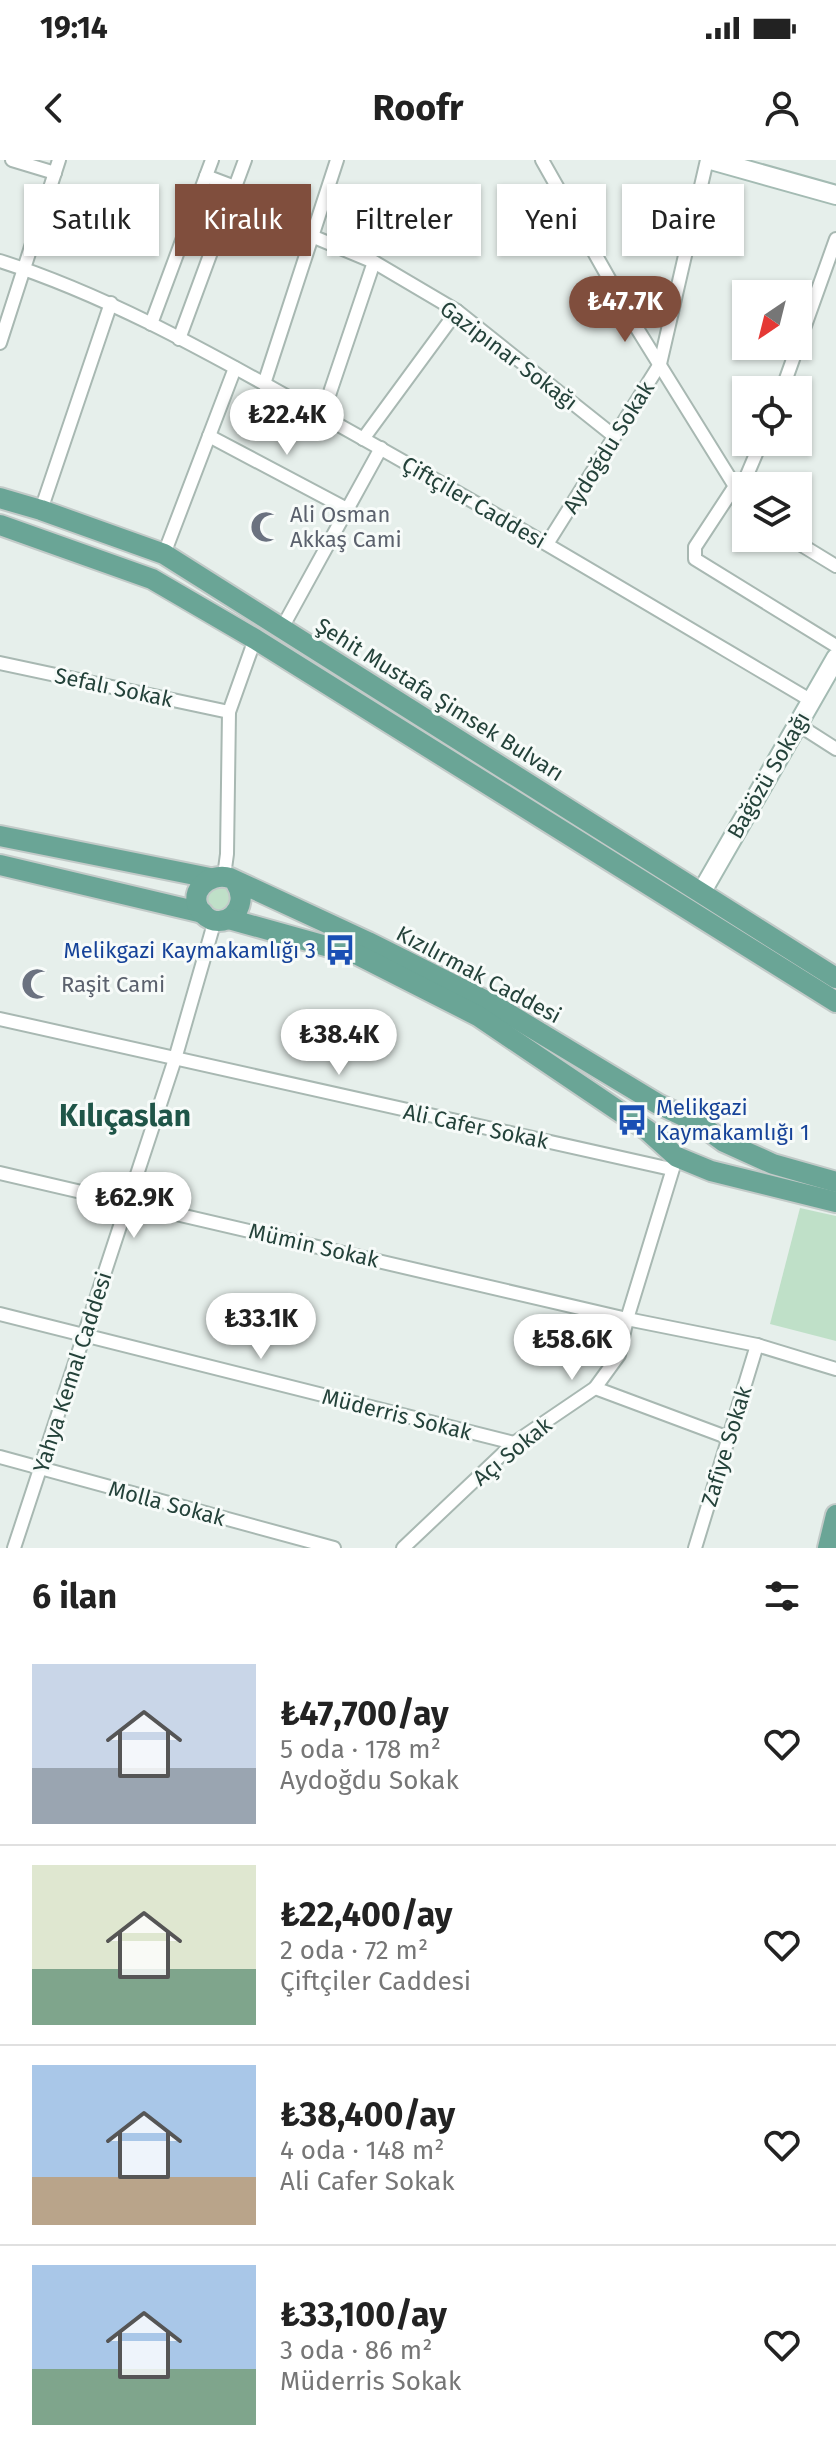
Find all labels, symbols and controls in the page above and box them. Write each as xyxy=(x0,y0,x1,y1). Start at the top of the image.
text: 19:14 xyxy=(40,10,108,46)
icon: back xyxy=(32,86,76,130)
text: Roofr xyxy=(373,86,463,130)
icon: person xyxy=(760,86,804,130)
chip: Satılık xyxy=(24,184,159,256)
chip: Kiralık xyxy=(175,184,311,256)
chip: Filtreler xyxy=(327,184,481,256)
chip: Yeni xyxy=(497,184,606,256)
chip: Daire xyxy=(622,184,744,256)
pin: ₺47.7K xyxy=(560,276,690,344)
north arrow xyxy=(732,280,812,360)
map controls xyxy=(732,280,812,552)
text: ₺47.7K xyxy=(587,286,663,317)
street label: Gazipınar Sokağı xyxy=(435,295,583,416)
street label: Aydoğdu Sokak xyxy=(557,375,660,519)
button: locate xyxy=(732,376,812,456)
pin: ₺22.4K xyxy=(222,389,352,457)
text: ₺22.4K xyxy=(248,399,326,430)
street label: Çiftçiler Caddesi xyxy=(396,450,551,555)
button: layers xyxy=(732,472,812,552)
place label: Ali Osman Akkaş Cami xyxy=(290,501,402,553)
mosque icon: Ali Osman Akkaş Cami xyxy=(249,510,283,544)
street label: Şehit Mustafa Şimsek Bulvarı xyxy=(311,612,569,787)
street label: Sefalı Sokak xyxy=(52,662,176,713)
street label: Bağözü Sokağı xyxy=(721,707,816,844)
street label: Kızılırmak Caddesi xyxy=(392,920,566,1029)
bus stop icon: Melikgazi Kaymakamlığı 3 xyxy=(323,933,357,967)
place label: Melikgazi Kaymakamlığı 3 xyxy=(64,937,316,964)
mosque icon: Raşit Cami xyxy=(20,967,54,1001)
place label: Raşit Cami xyxy=(61,971,165,998)
pin: ₺38.4K xyxy=(274,1009,404,1077)
text: ₺38.4K xyxy=(299,1019,379,1050)
place label: Melikgazi Kaymakamlığı 1 xyxy=(656,1094,810,1146)
district label: Kılıçaslan xyxy=(59,1098,191,1135)
street label: Ali Cafer Sokak xyxy=(401,1098,552,1155)
bus stop icon: Melikgazi Kaymakamlığı 1 xyxy=(615,1103,649,1137)
pin: ₺62.9K xyxy=(69,1172,199,1240)
text: ₺62.9K xyxy=(94,1182,174,1213)
street label: Mümin Sokak xyxy=(246,1217,382,1274)
street label: Yahya Kemal Caddesi xyxy=(27,1268,118,1476)
pin: ₺33.1K xyxy=(196,1293,326,1361)
text: ₺33.1K xyxy=(224,1303,298,1334)
pin: ₺58.6K xyxy=(507,1314,637,1382)
text: ₺58.6K xyxy=(532,1324,612,1355)
street label: Zafiye Sokak xyxy=(695,1382,758,1510)
street label: Müderris Sokak xyxy=(319,1383,475,1446)
street label: Açı Sokak xyxy=(467,1411,558,1492)
street label: Molla Sokak xyxy=(106,1475,229,1532)
icon: filters xyxy=(760,1574,804,1618)
text: 6 ilan xyxy=(32,1576,117,1617)
text: ₺47,700/ay xyxy=(280,1693,449,1734)
icon: home xyxy=(96,1696,192,1792)
icon: heart xyxy=(760,1722,804,1766)
text: 5 oda · 178 m² xyxy=(280,1734,441,1765)
text: Aydoğdu Sokak xyxy=(280,1765,459,1796)
text: ₺22,400/ay xyxy=(280,1894,452,1935)
icon: home xyxy=(96,1897,192,1993)
icon: heart xyxy=(760,1923,804,1967)
text: 2 oda · 72 m² xyxy=(280,1935,428,1966)
text: Çiftçiler Caddesi xyxy=(280,1966,471,1997)
text: ₺38,400/ay xyxy=(280,2094,455,2135)
icon: home xyxy=(96,2097,192,2193)
icon: heart xyxy=(760,2123,804,2167)
text: 4 oda · 148 m² xyxy=(280,2135,444,2166)
text: Ali Cafer Sokak xyxy=(280,2166,454,2197)
text: ₺33,100/ay xyxy=(280,2294,447,2335)
icon: home xyxy=(96,2297,192,2393)
icon: heart xyxy=(760,2323,804,2367)
text: 3 oda · 86 m² xyxy=(280,2335,432,2366)
text: Müderris Sokak xyxy=(280,2366,461,2397)

